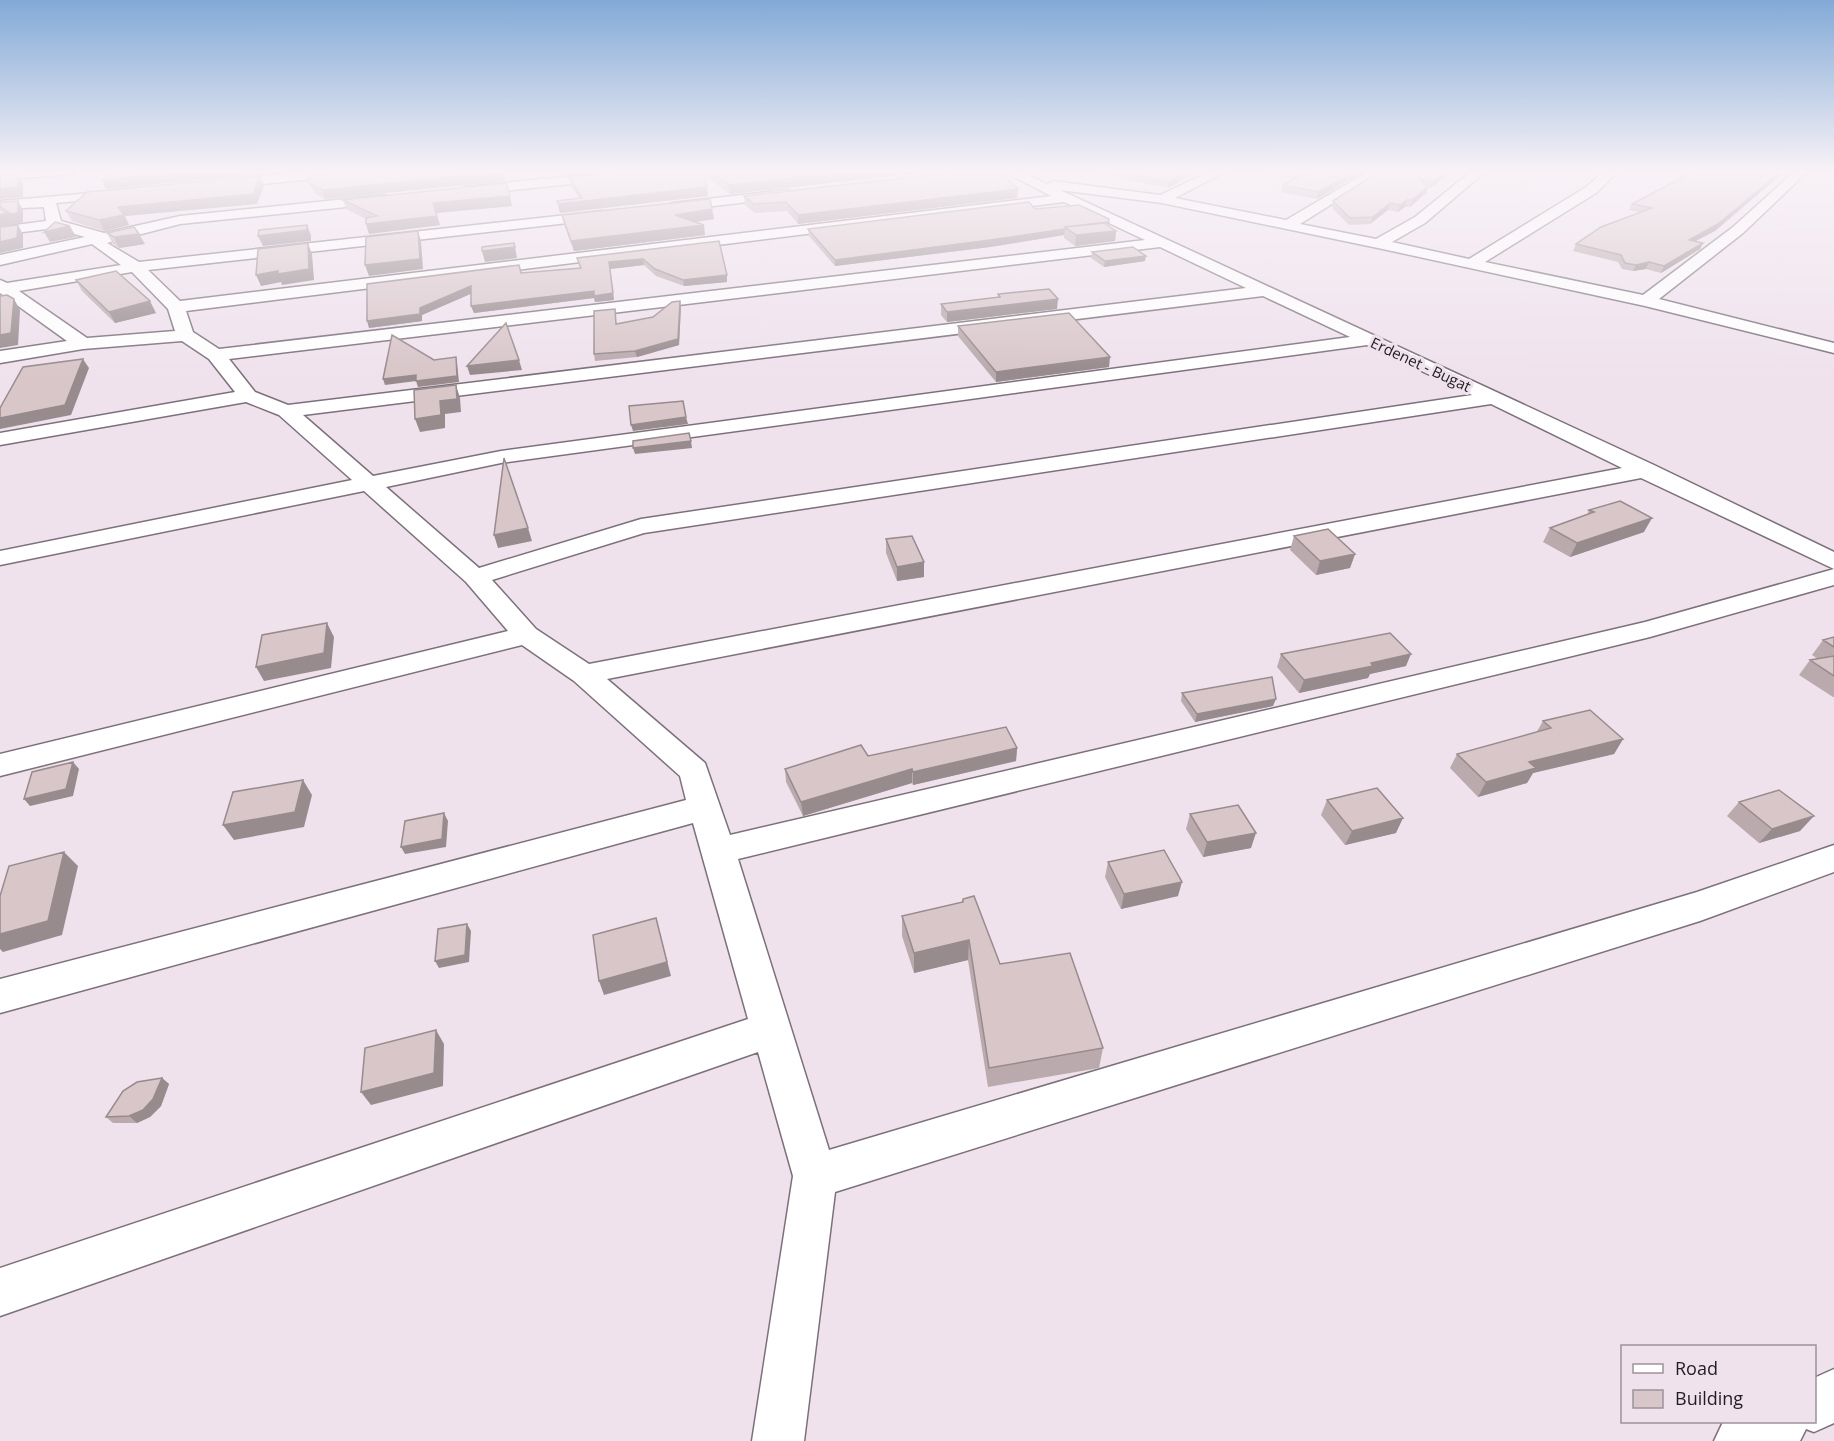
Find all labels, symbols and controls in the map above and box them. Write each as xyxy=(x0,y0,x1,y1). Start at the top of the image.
street label: Erdenet - Bugat xyxy=(1368,332,1474,396)
legend xyxy=(1621,1345,1816,1423)
text: Road xyxy=(1675,1356,1718,1380)
text: Building xyxy=(1675,1386,1743,1410)

